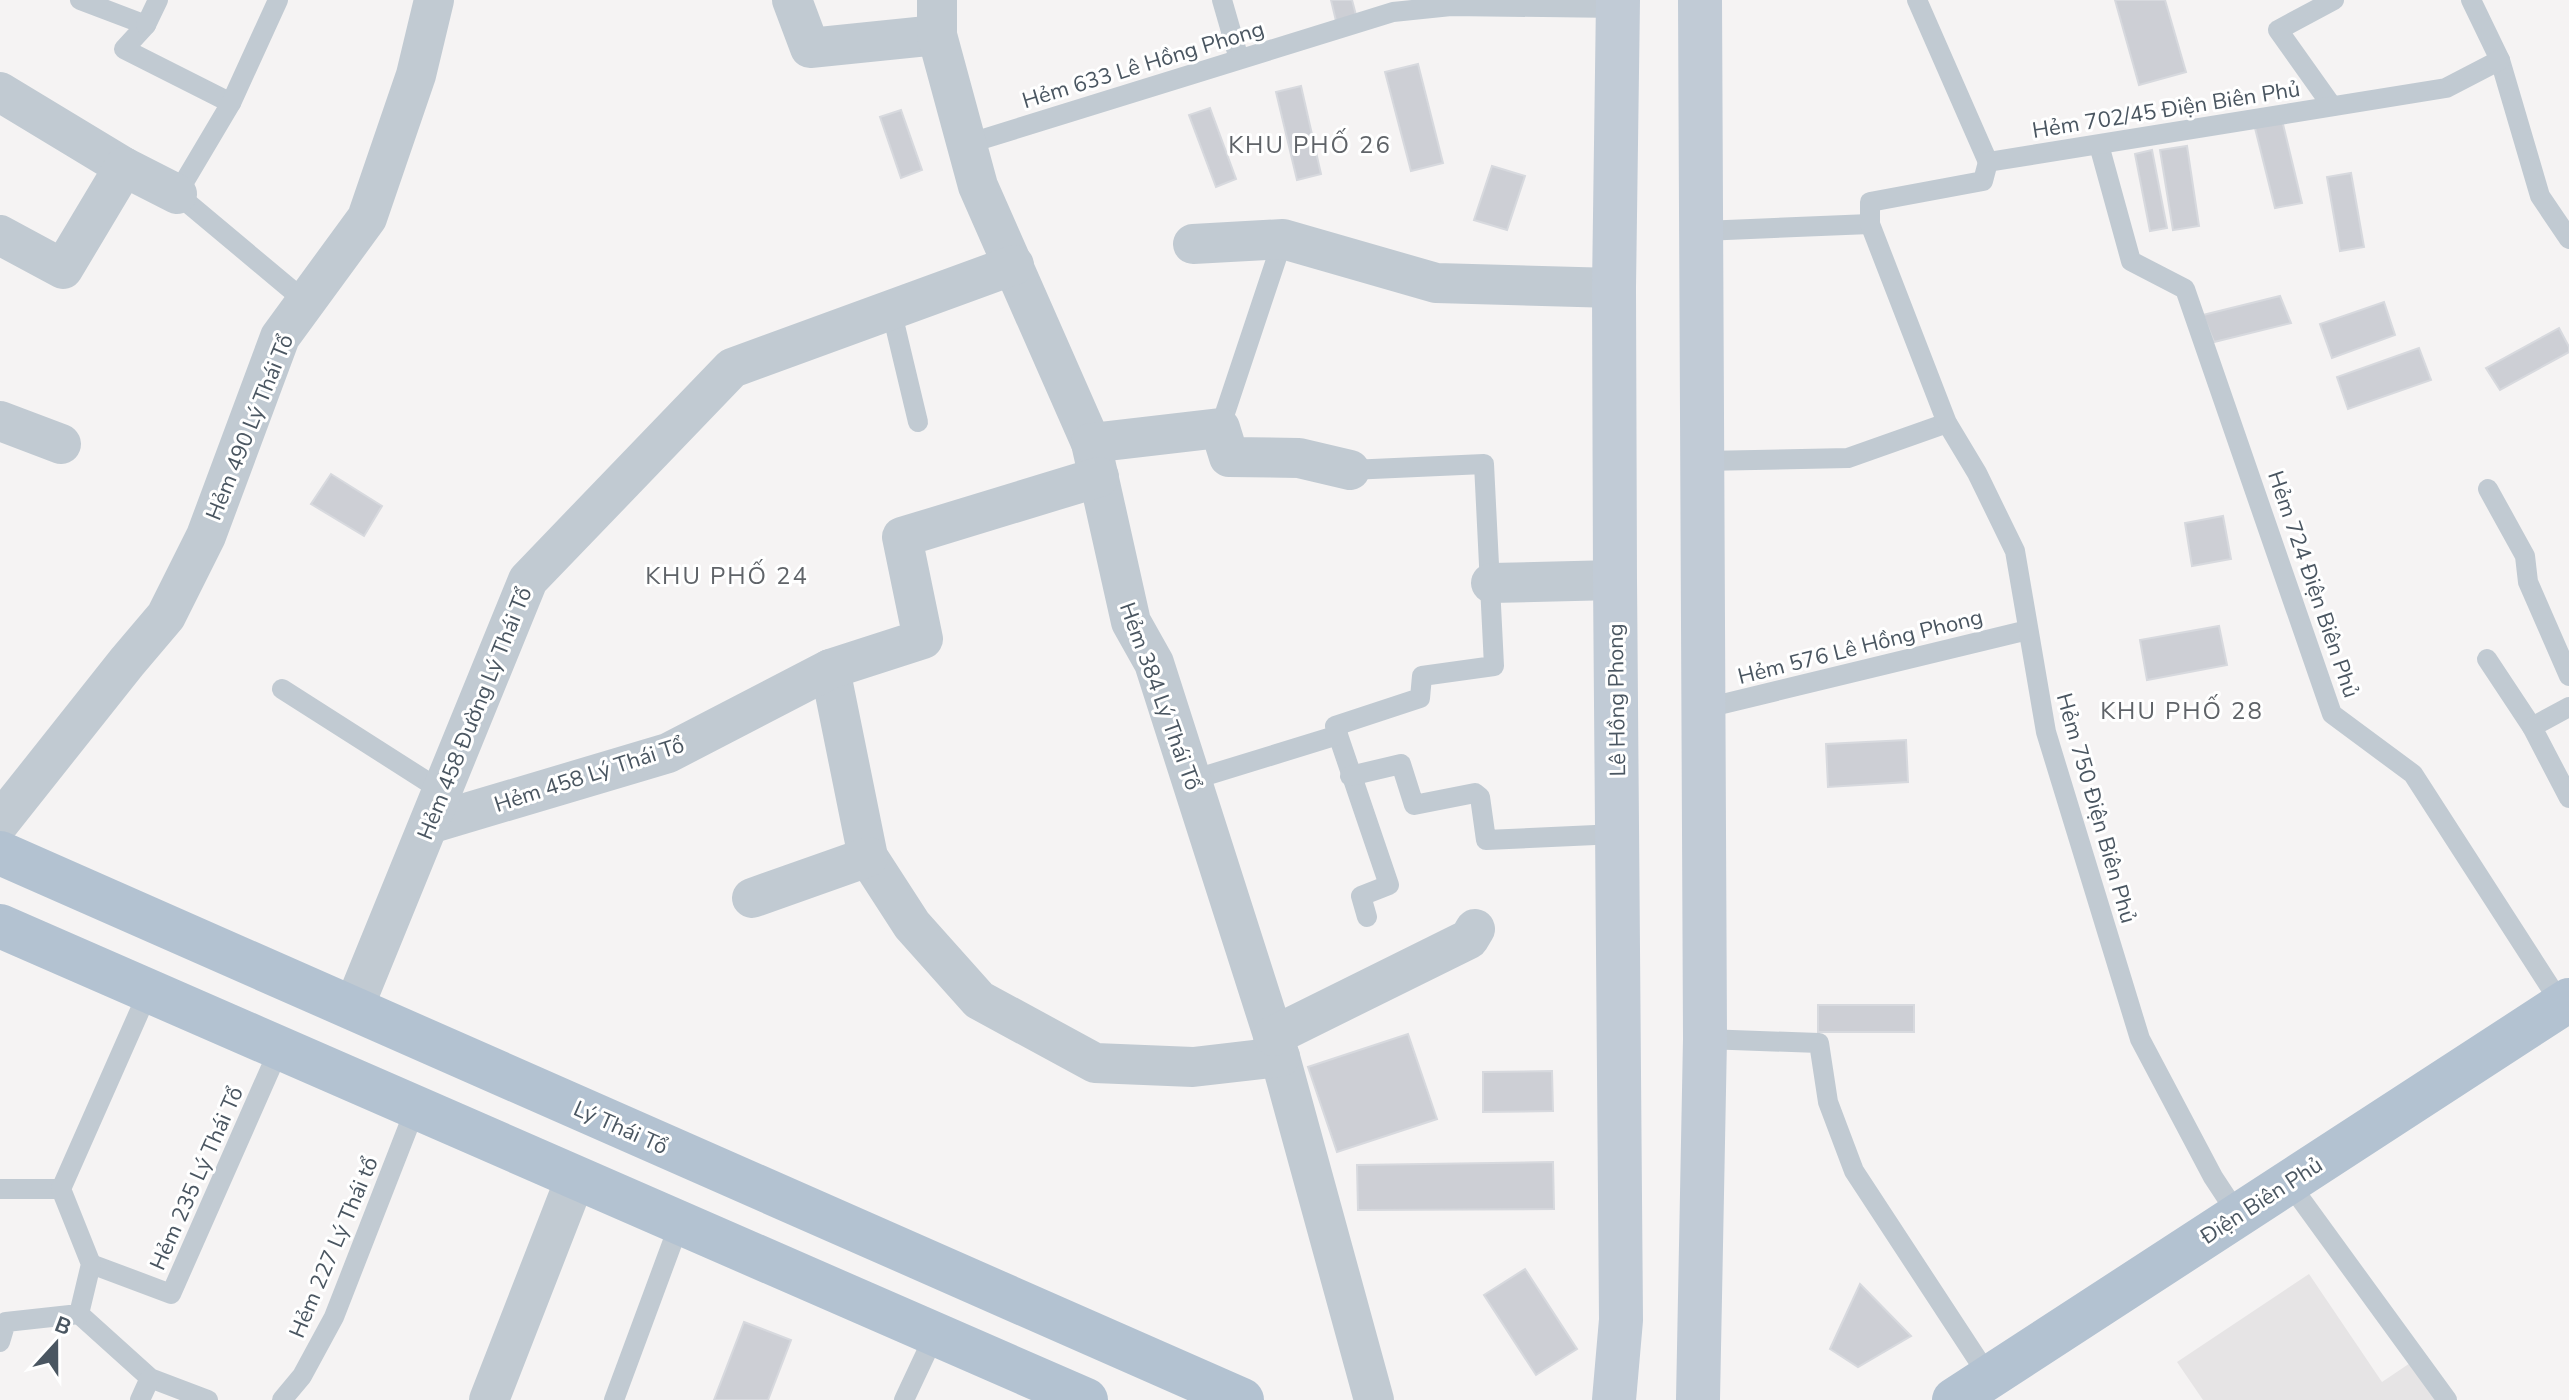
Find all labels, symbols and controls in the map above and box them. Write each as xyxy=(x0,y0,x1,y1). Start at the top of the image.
street label: Hẻm 633 Lê Hồng Phong xyxy=(1019,14,1268,116)
street label: Hẻm 702/45 Điện Biên Phủ xyxy=(2030,74,2302,146)
district label: KHU PHỐ 26 xyxy=(1228,128,1392,161)
street label: Hẻm 490 Lý Thái Tổ xyxy=(199,330,301,525)
street label: Hẻm 724 Điện Biên Phủ xyxy=(2260,467,2366,702)
district label: KHU PHỐ 24 xyxy=(645,559,809,592)
street label: Hẻm 458 Đường Lý Thái Tổ xyxy=(410,583,539,844)
street label: Hẻm 384 Lý Thái Tổ xyxy=(1112,598,1208,795)
street label: Hẻm 576 Lê Hồng Phong xyxy=(1735,602,1986,692)
street label: Lê Hồng Phong xyxy=(1601,623,1633,777)
street label: Hẻm 750 Điện Biên Phủ xyxy=(2049,690,2143,927)
district label: KHU PHỐ 28 xyxy=(2100,694,2264,727)
street label: Hẻm 458 Lý Thái Tổ xyxy=(490,730,688,820)
street label: Hẻm 235 Lý Thái Tổ xyxy=(143,1082,251,1275)
street label: Lý Thái Tổ xyxy=(569,1094,672,1162)
street label: Điện Biên Phủ xyxy=(2194,1150,2328,1252)
street label: Hẻm 227 Lý Thái tổ xyxy=(282,1152,386,1343)
north arrow xyxy=(16,1304,96,1384)
text: B xyxy=(50,1310,75,1343)

